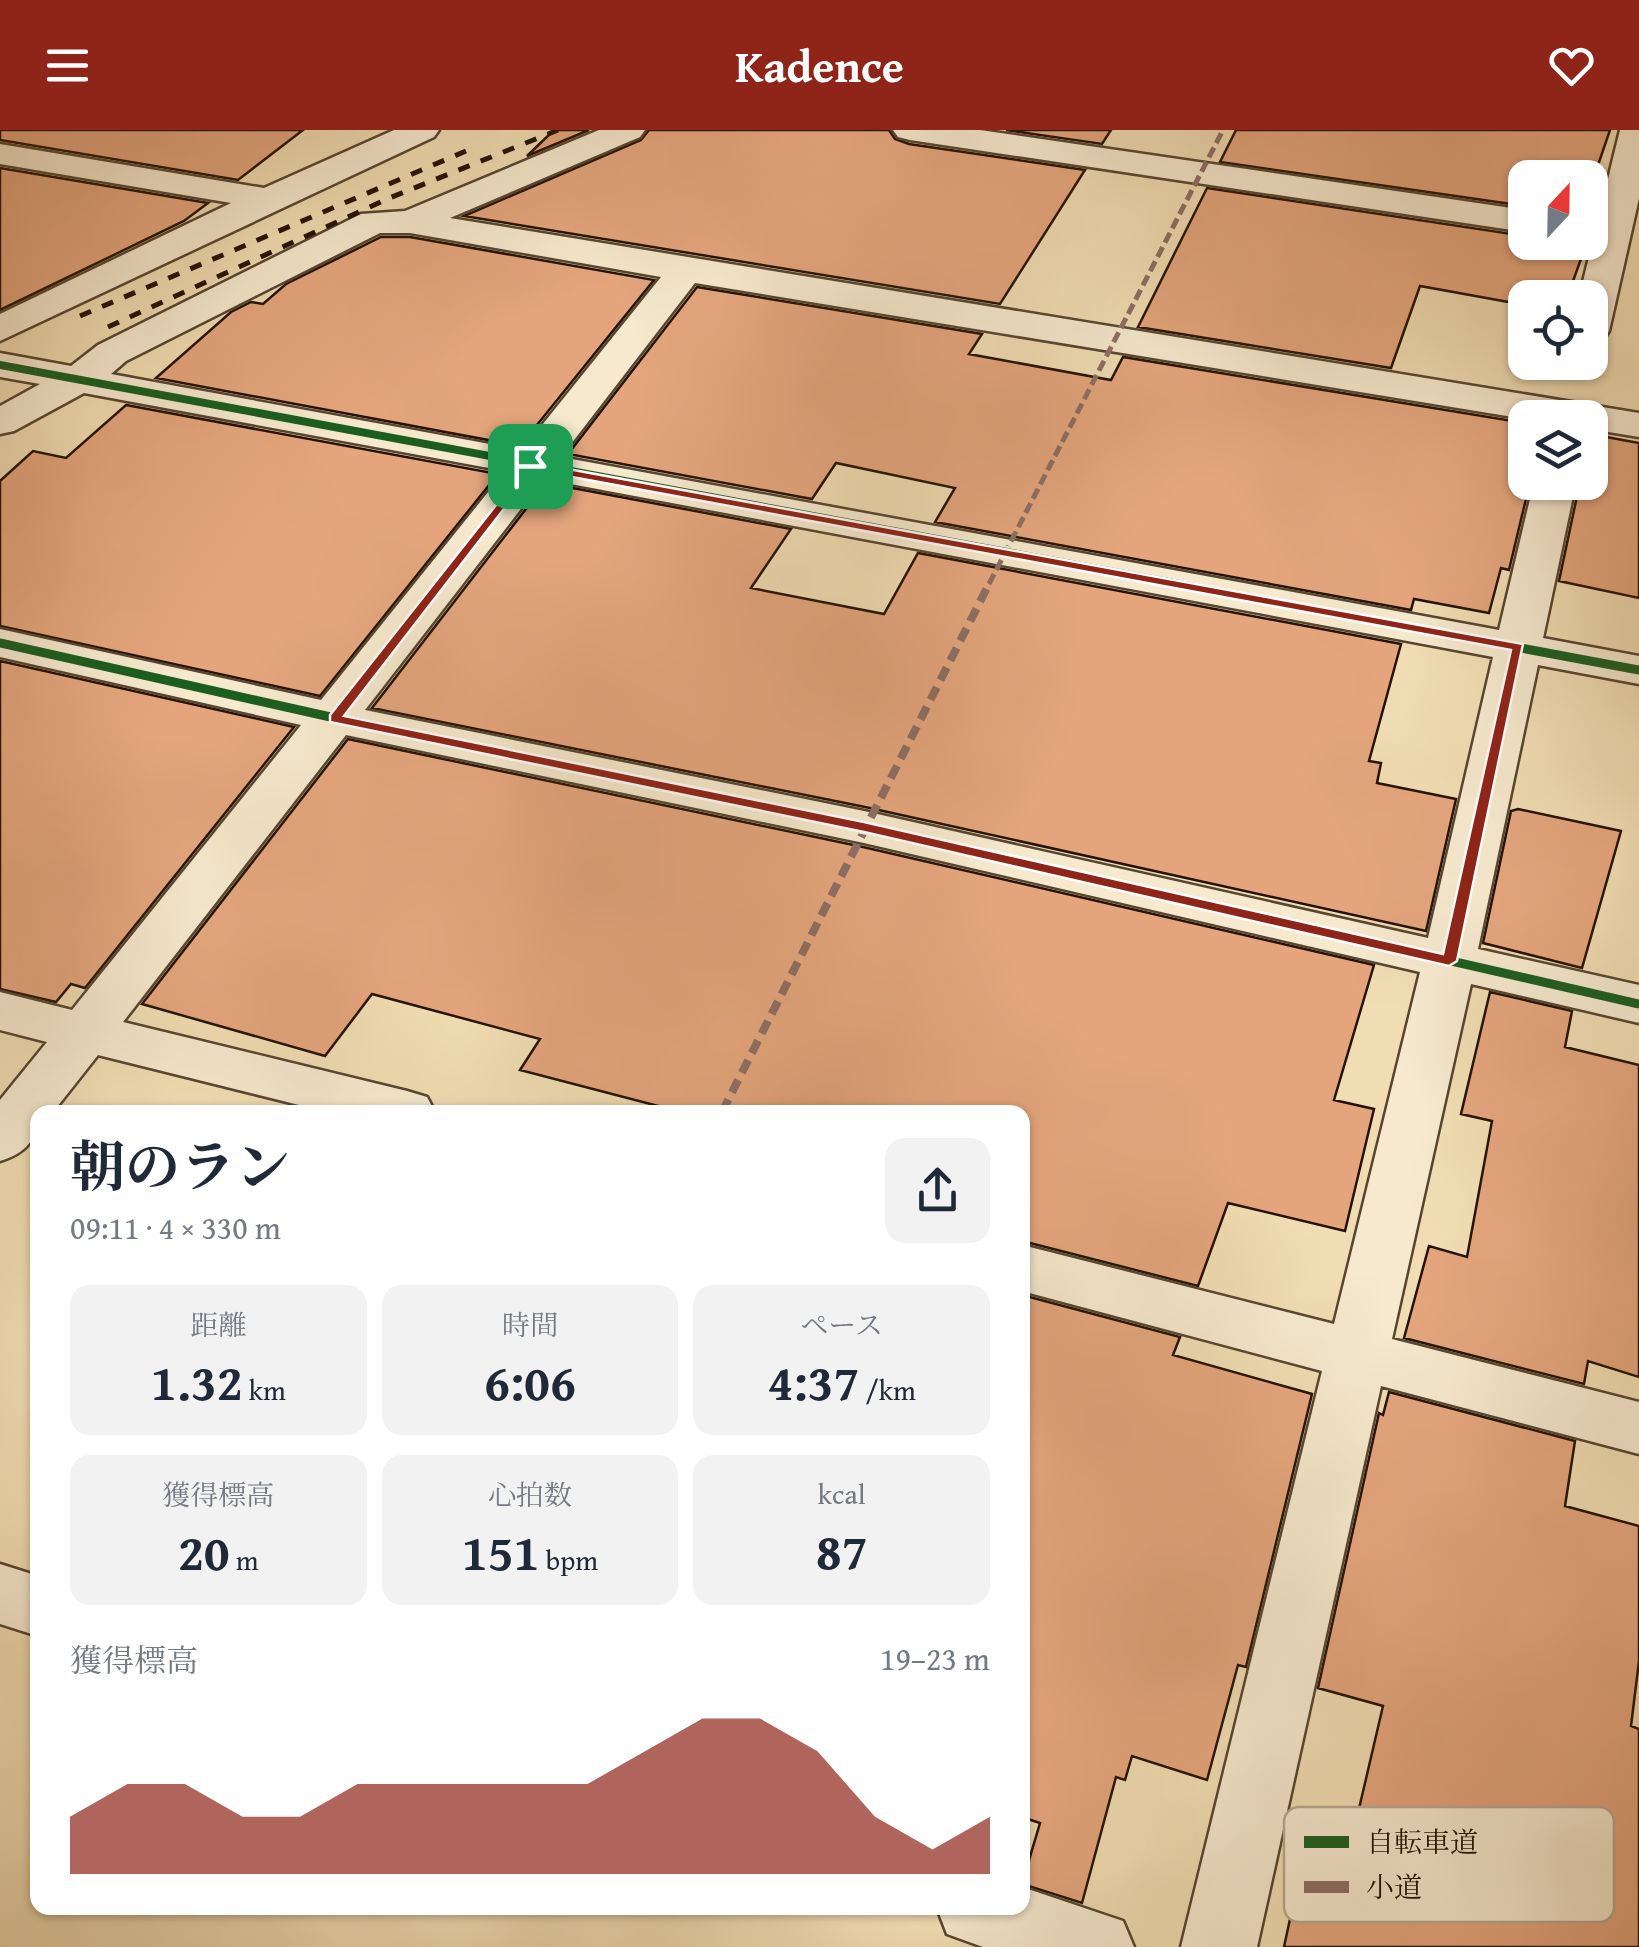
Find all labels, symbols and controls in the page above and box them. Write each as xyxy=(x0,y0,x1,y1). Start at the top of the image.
text: Kadence xyxy=(735,33,904,98)
icon: menu xyxy=(40,38,95,93)
icon: heart xyxy=(1544,38,1599,93)
north arrow xyxy=(1508,160,1608,260)
map controls xyxy=(1508,160,1608,500)
button: locate xyxy=(1508,280,1608,380)
button: layers xyxy=(1508,400,1608,500)
pin xyxy=(488,424,573,509)
icon: arrive xyxy=(503,439,558,494)
text: 朝のラン xyxy=(70,1126,290,1206)
button: share xyxy=(885,1138,990,1243)
text: 09:11 · 4 × 330 m xyxy=(70,1204,281,1251)
text: 距離 xyxy=(190,1304,246,1345)
text: 時間 xyxy=(502,1304,558,1345)
text: ペース xyxy=(800,1304,883,1345)
text: 1.32 xyxy=(151,1345,243,1418)
text: 6:06 xyxy=(484,1345,576,1418)
text: 4:37 xyxy=(767,1345,859,1418)
text: km xyxy=(243,1369,286,1410)
text: /km xyxy=(859,1369,916,1410)
text: kcal xyxy=(818,1473,866,1514)
text: 獲得標高 xyxy=(162,1474,274,1515)
text: 心拍数 xyxy=(488,1474,572,1515)
text: 87 xyxy=(816,1514,868,1587)
text: 20 xyxy=(178,1515,230,1588)
text: 151 xyxy=(462,1515,540,1588)
text: m xyxy=(230,1539,259,1580)
text: bpm xyxy=(540,1539,598,1580)
text: 19–23 m xyxy=(880,1635,990,1682)
text: 獲得標高 xyxy=(70,1637,198,1684)
legend xyxy=(1284,1807,1614,1922)
text: 自転車道 xyxy=(1366,1821,1478,1862)
text: 小道 xyxy=(1366,1866,1422,1907)

